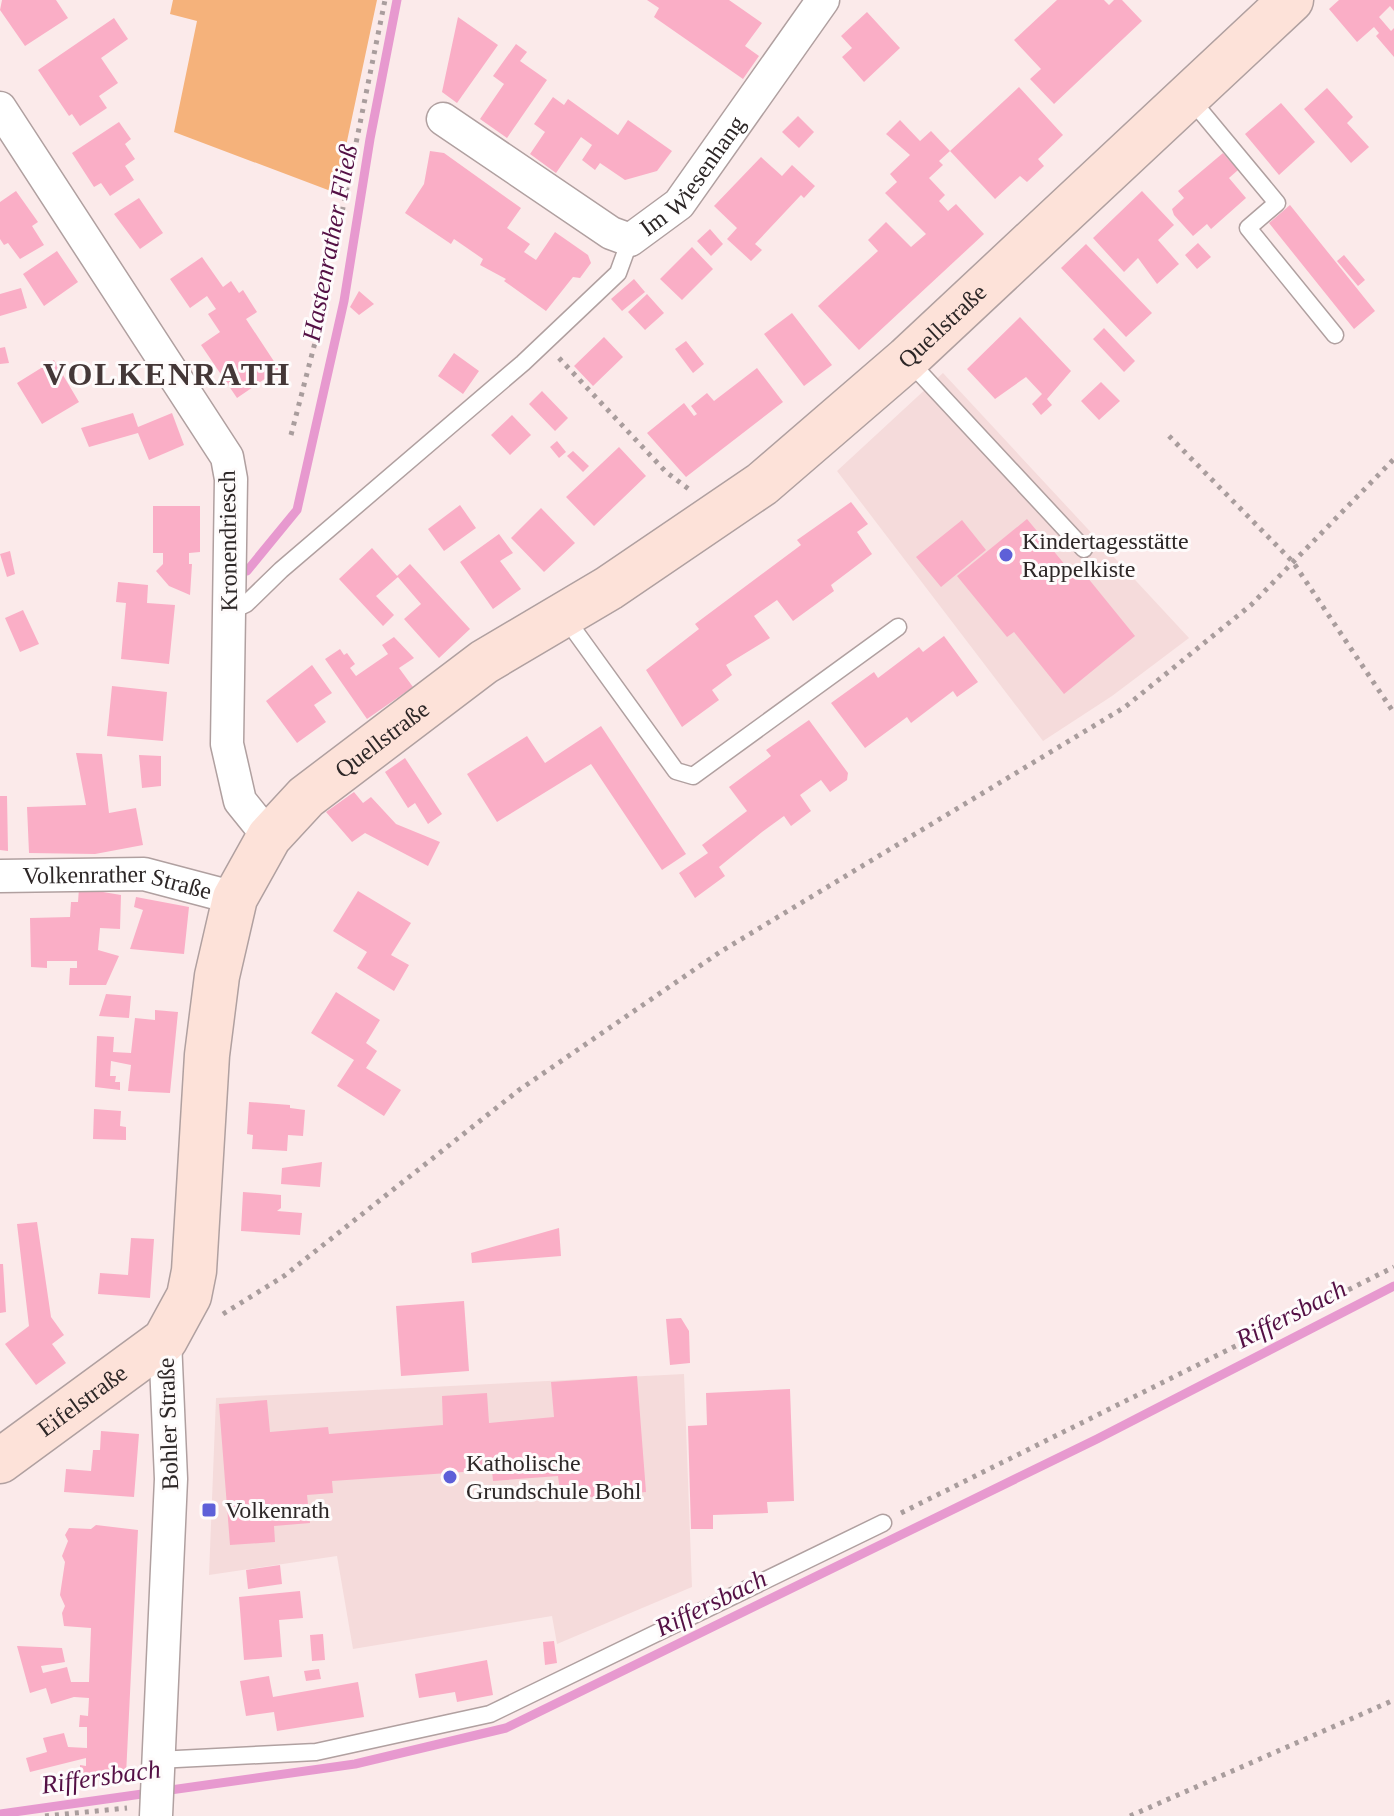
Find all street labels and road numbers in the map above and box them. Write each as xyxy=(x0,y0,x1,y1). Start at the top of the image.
street label: Im Wiesenhang xyxy=(635,111,750,241)
street label: Quellstraße xyxy=(893,279,992,373)
street label: Kronendriesch xyxy=(214,470,242,612)
street label: Quellstraße xyxy=(330,696,434,783)
street label: Volkenrather Straße xyxy=(22,861,214,904)
street label: Bohler Straße xyxy=(153,1357,183,1491)
street label: Eifelstraße xyxy=(33,1359,132,1442)

